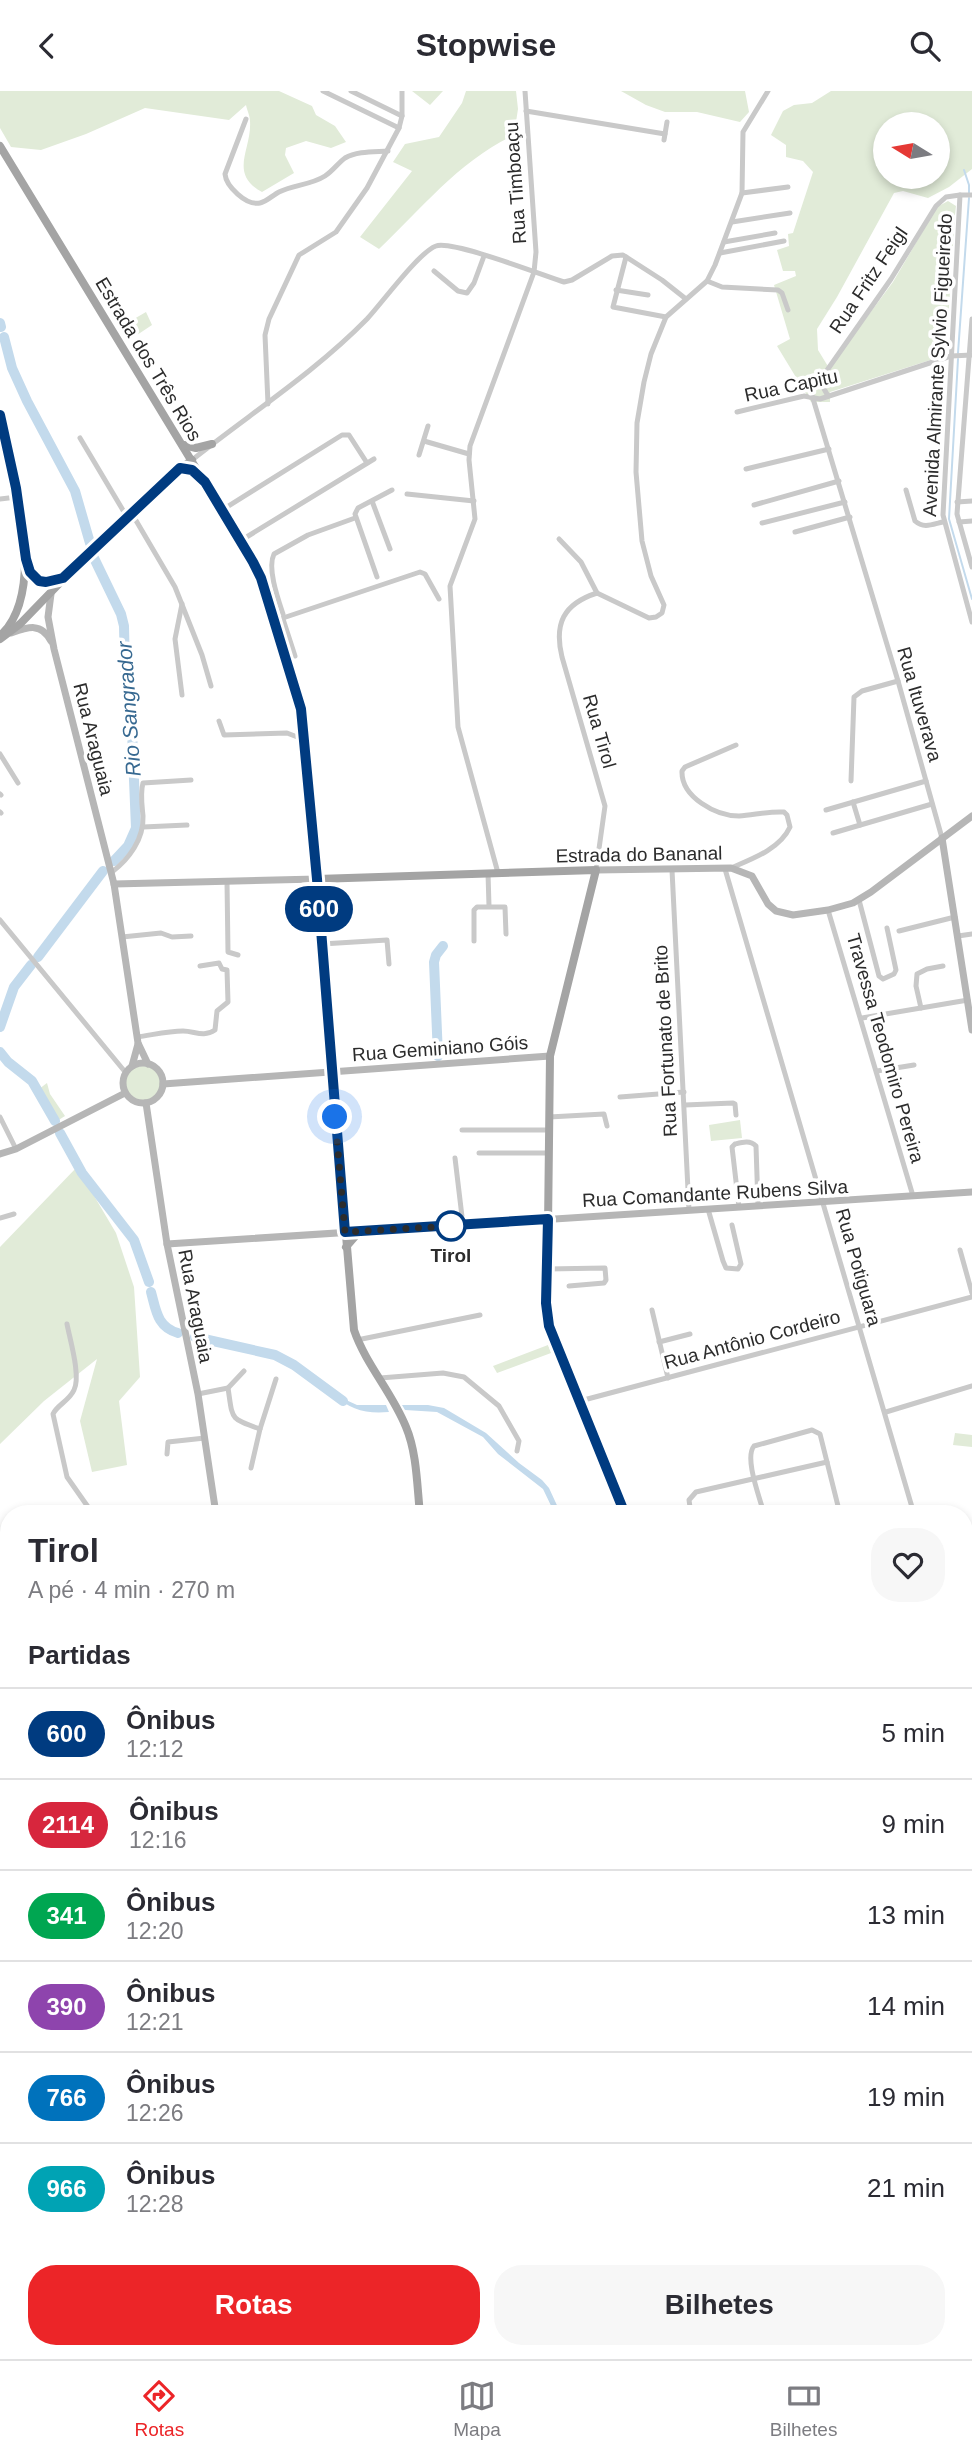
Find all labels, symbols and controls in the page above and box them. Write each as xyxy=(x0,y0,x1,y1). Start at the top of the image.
icon: back xyxy=(28,27,66,65)
text: Stopwise xyxy=(416,27,556,63)
icon: search xyxy=(906,27,944,65)
north arrow xyxy=(873,112,950,189)
map controls xyxy=(873,112,950,189)
street label: Rua Timboaçu xyxy=(501,121,530,245)
street label: Avenida Almirante Sylvio Figueiredo xyxy=(919,213,956,517)
street label: Rua Fritz Feigl xyxy=(825,223,912,337)
street label: Estrada dos Três Rios xyxy=(91,274,206,445)
street label: Rua Capitu xyxy=(742,365,840,406)
water label: Rio Sangrador xyxy=(112,640,145,777)
street label: Rua Ituverava xyxy=(893,644,946,764)
street label: Rua Araguaia xyxy=(69,681,118,798)
street label: Rua Tirol xyxy=(579,692,620,771)
street label: Estrada do Bananal xyxy=(555,843,723,866)
line badge: 600 xyxy=(279,886,359,932)
text: 600 xyxy=(299,895,339,922)
street label: Travessa Teodomiro Pereira xyxy=(843,931,928,1166)
street label: Rua Fortunato de Brito xyxy=(650,944,681,1138)
street label: Rua Geminiano Góis xyxy=(351,1032,529,1065)
your location xyxy=(317,1099,352,1134)
street label: Rua Comandante Rubens Silva xyxy=(582,1176,849,1211)
street label: Rua Potiguara xyxy=(832,1206,885,1329)
marker: Tirol xyxy=(436,1211,466,1241)
place label: Tirol xyxy=(431,1245,471,1266)
street label: Rua Araguaia xyxy=(174,1248,217,1365)
street label: Rua Antônio Cordeiro xyxy=(662,1306,843,1373)
button: heart xyxy=(871,1528,945,1602)
text: Tirol xyxy=(28,1532,99,1569)
text: A pé · 4 min · 270 m xyxy=(28,1577,235,1603)
text: Partidas xyxy=(28,1640,131,1670)
text: Ônibus xyxy=(126,1705,216,1735)
text: 5 min xyxy=(881,1718,945,1748)
text: 600 xyxy=(46,1720,87,1747)
text: 12:12 xyxy=(126,1736,184,1762)
text: Ônibus xyxy=(129,1796,219,1826)
text: 9 min xyxy=(881,1809,945,1839)
text: 2114 xyxy=(42,1811,94,1838)
text: 12:16 xyxy=(129,1827,187,1853)
text: Ônibus xyxy=(126,1887,216,1917)
text: 13 min xyxy=(867,1900,945,1930)
text: 341 xyxy=(46,1902,87,1929)
text: 12:20 xyxy=(126,1918,184,1944)
text: Ônibus xyxy=(126,1978,216,2008)
text: 14 min xyxy=(867,1991,945,2021)
text: 390 xyxy=(46,1993,87,2020)
text: 12:21 xyxy=(126,2009,184,2035)
text: Ônibus xyxy=(126,2069,216,2099)
text: 19 min xyxy=(867,2082,945,2112)
text: 766 xyxy=(46,2084,87,2111)
text: 12:26 xyxy=(126,2100,184,2126)
text: Ônibus xyxy=(126,2160,216,2190)
text: 21 min xyxy=(867,2173,945,2203)
text: 966 xyxy=(46,2175,87,2202)
text: 12:28 xyxy=(126,2191,184,2217)
button: Rotas xyxy=(28,2265,480,2345)
button: Bilhetes xyxy=(494,2265,945,2345)
tab: Rotas xyxy=(135,2377,184,2441)
tab: Mapa xyxy=(453,2377,501,2441)
tab: Bilhetes xyxy=(770,2377,837,2441)

